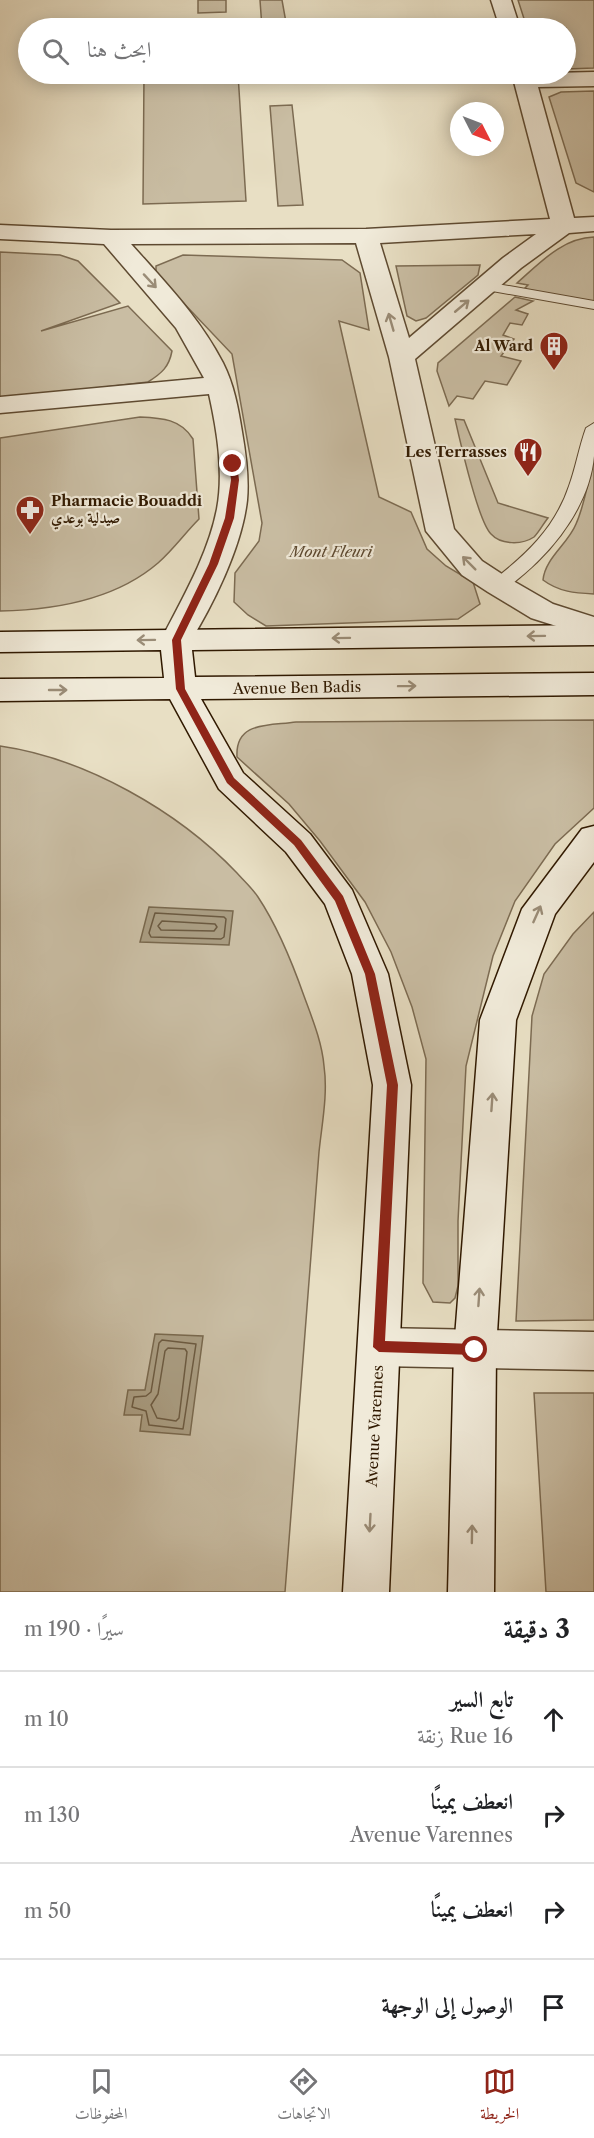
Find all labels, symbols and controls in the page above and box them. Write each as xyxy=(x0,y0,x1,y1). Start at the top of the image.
search box xyxy=(18,18,576,84)
icon: search xyxy=(39,35,72,68)
text: ابحث هنا xyxy=(87,36,152,63)
north arrow xyxy=(450,102,504,156)
one-way arrow xyxy=(143,273,157,288)
one-way arrow xyxy=(454,299,469,313)
one-way arrow xyxy=(385,313,396,332)
building icon: Al Ward xyxy=(538,330,570,372)
place label: Al Ward xyxy=(474,337,534,355)
restaurant icon: Les Terrasses xyxy=(512,436,544,478)
place label: Les Terrasses xyxy=(405,442,507,461)
route end xyxy=(219,450,245,476)
place label: Pharmacie Bouaddi صيدلية بوعدي xyxy=(51,491,203,530)
pharmacy icon: Pharmacie Bouaddi صيدلية بوعدي xyxy=(14,494,46,536)
park label: Mont Fleuri xyxy=(288,542,374,561)
one-way arrow xyxy=(461,556,476,571)
one-way arrow xyxy=(526,630,546,642)
one-way arrow xyxy=(331,632,351,644)
one-way arrow xyxy=(136,634,156,646)
street label: Avenue Ben Badis xyxy=(232,677,361,698)
one-way arrow xyxy=(396,680,416,692)
one-way arrow xyxy=(48,684,68,696)
one-way arrow xyxy=(532,906,544,924)
one-way arrow xyxy=(487,1093,498,1113)
one-way arrow xyxy=(473,1287,484,1307)
route start xyxy=(461,1336,487,1362)
street label: Avenue Varennes xyxy=(362,1364,387,1489)
one-way arrow xyxy=(364,1512,375,1532)
one-way arrow xyxy=(466,1524,478,1544)
text: 3 دقيقة xyxy=(503,1613,570,1645)
text: سيرًا · 190 m xyxy=(24,1617,124,1641)
text: تابع السير xyxy=(450,1686,513,1713)
icon: ahead xyxy=(537,1703,570,1736)
text: 10 m xyxy=(24,1707,69,1731)
text: Rue 16 زنقة xyxy=(417,1724,513,1748)
text: انعطف يمينًا xyxy=(431,1788,513,1815)
icon: right xyxy=(537,1799,570,1832)
text: 130 m xyxy=(24,1803,80,1827)
text: Avenue Varennes xyxy=(350,1823,513,1847)
icon: right xyxy=(537,1895,570,1928)
text: انعطف يمينًا xyxy=(431,1896,513,1923)
text: 50 m xyxy=(24,1899,72,1923)
icon: arrive xyxy=(537,1991,570,2024)
text: الوصول إلى الوجهة xyxy=(381,1992,513,2019)
tab: المحفوظات xyxy=(75,2065,128,2129)
tab: الاتجاهات xyxy=(277,2065,331,2129)
tab: الخريطة xyxy=(480,2065,519,2129)

